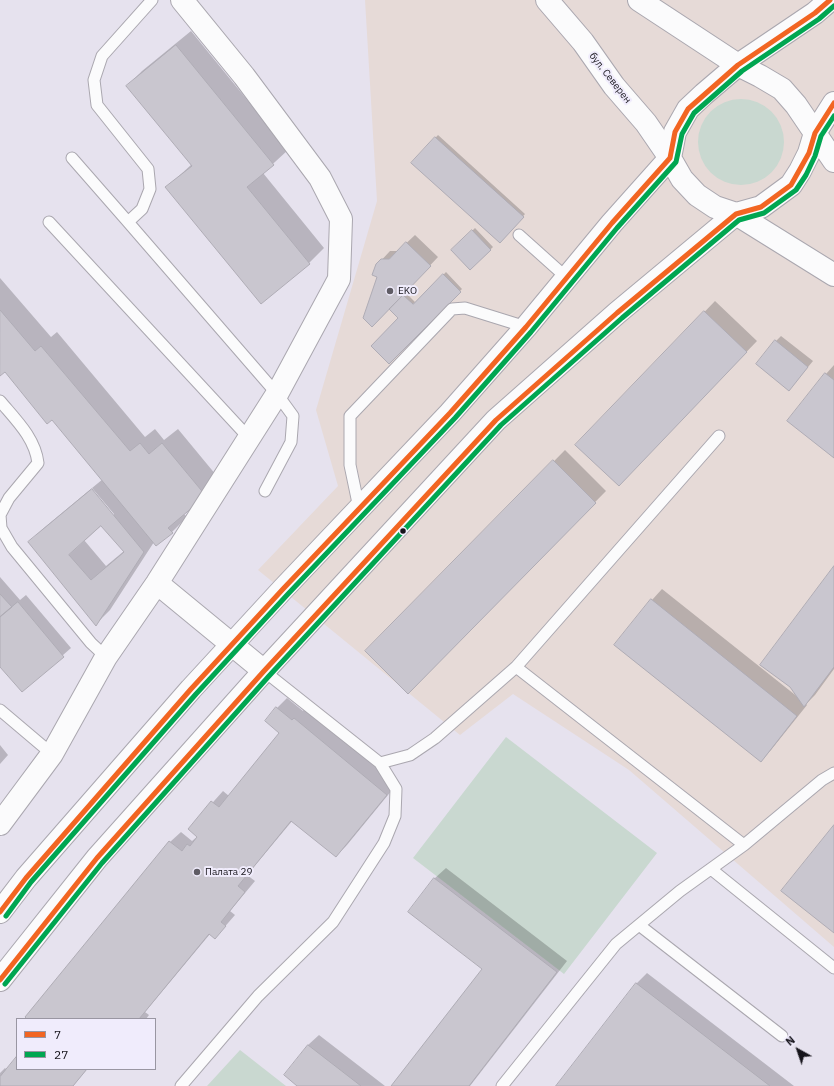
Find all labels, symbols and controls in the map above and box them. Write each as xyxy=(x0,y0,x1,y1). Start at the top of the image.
street label: бул. Северен xyxy=(586,50,634,106)
place label: EKO xyxy=(398,285,417,297)
marker: EKO xyxy=(385,286,395,296)
unlabelled marker xyxy=(398,526,408,536)
place label: Палата 29 xyxy=(205,866,252,878)
marker: Палата 29 xyxy=(192,867,202,877)
legend xyxy=(16,1018,156,1070)
text: 7 xyxy=(54,1027,61,1042)
north arrow xyxy=(778,1030,818,1070)
text: N xyxy=(783,1033,798,1049)
text: 27 xyxy=(54,1047,68,1062)

